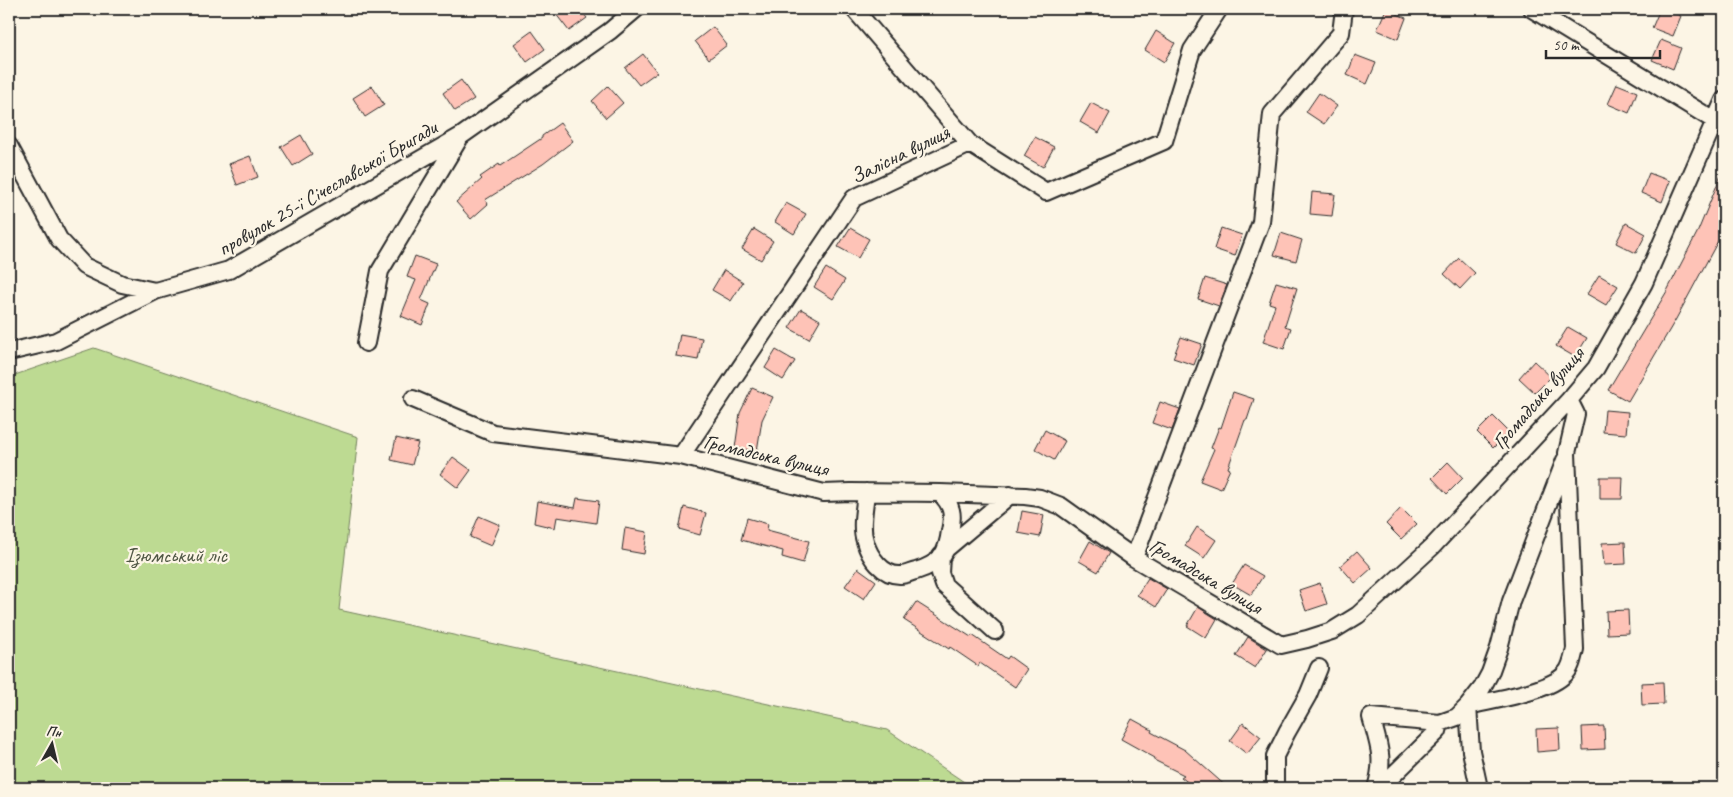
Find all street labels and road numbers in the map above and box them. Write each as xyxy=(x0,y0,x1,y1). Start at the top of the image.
street label: провулок 25-ї Січеславської Бригади xyxy=(213,113,443,261)
street label: Залісна вулиця xyxy=(846,118,955,189)
street label: Громадська вулиця xyxy=(1486,340,1591,455)
street label: Громадська вулиця xyxy=(701,428,833,482)
street label: Громадська вулиця xyxy=(1145,532,1269,621)

